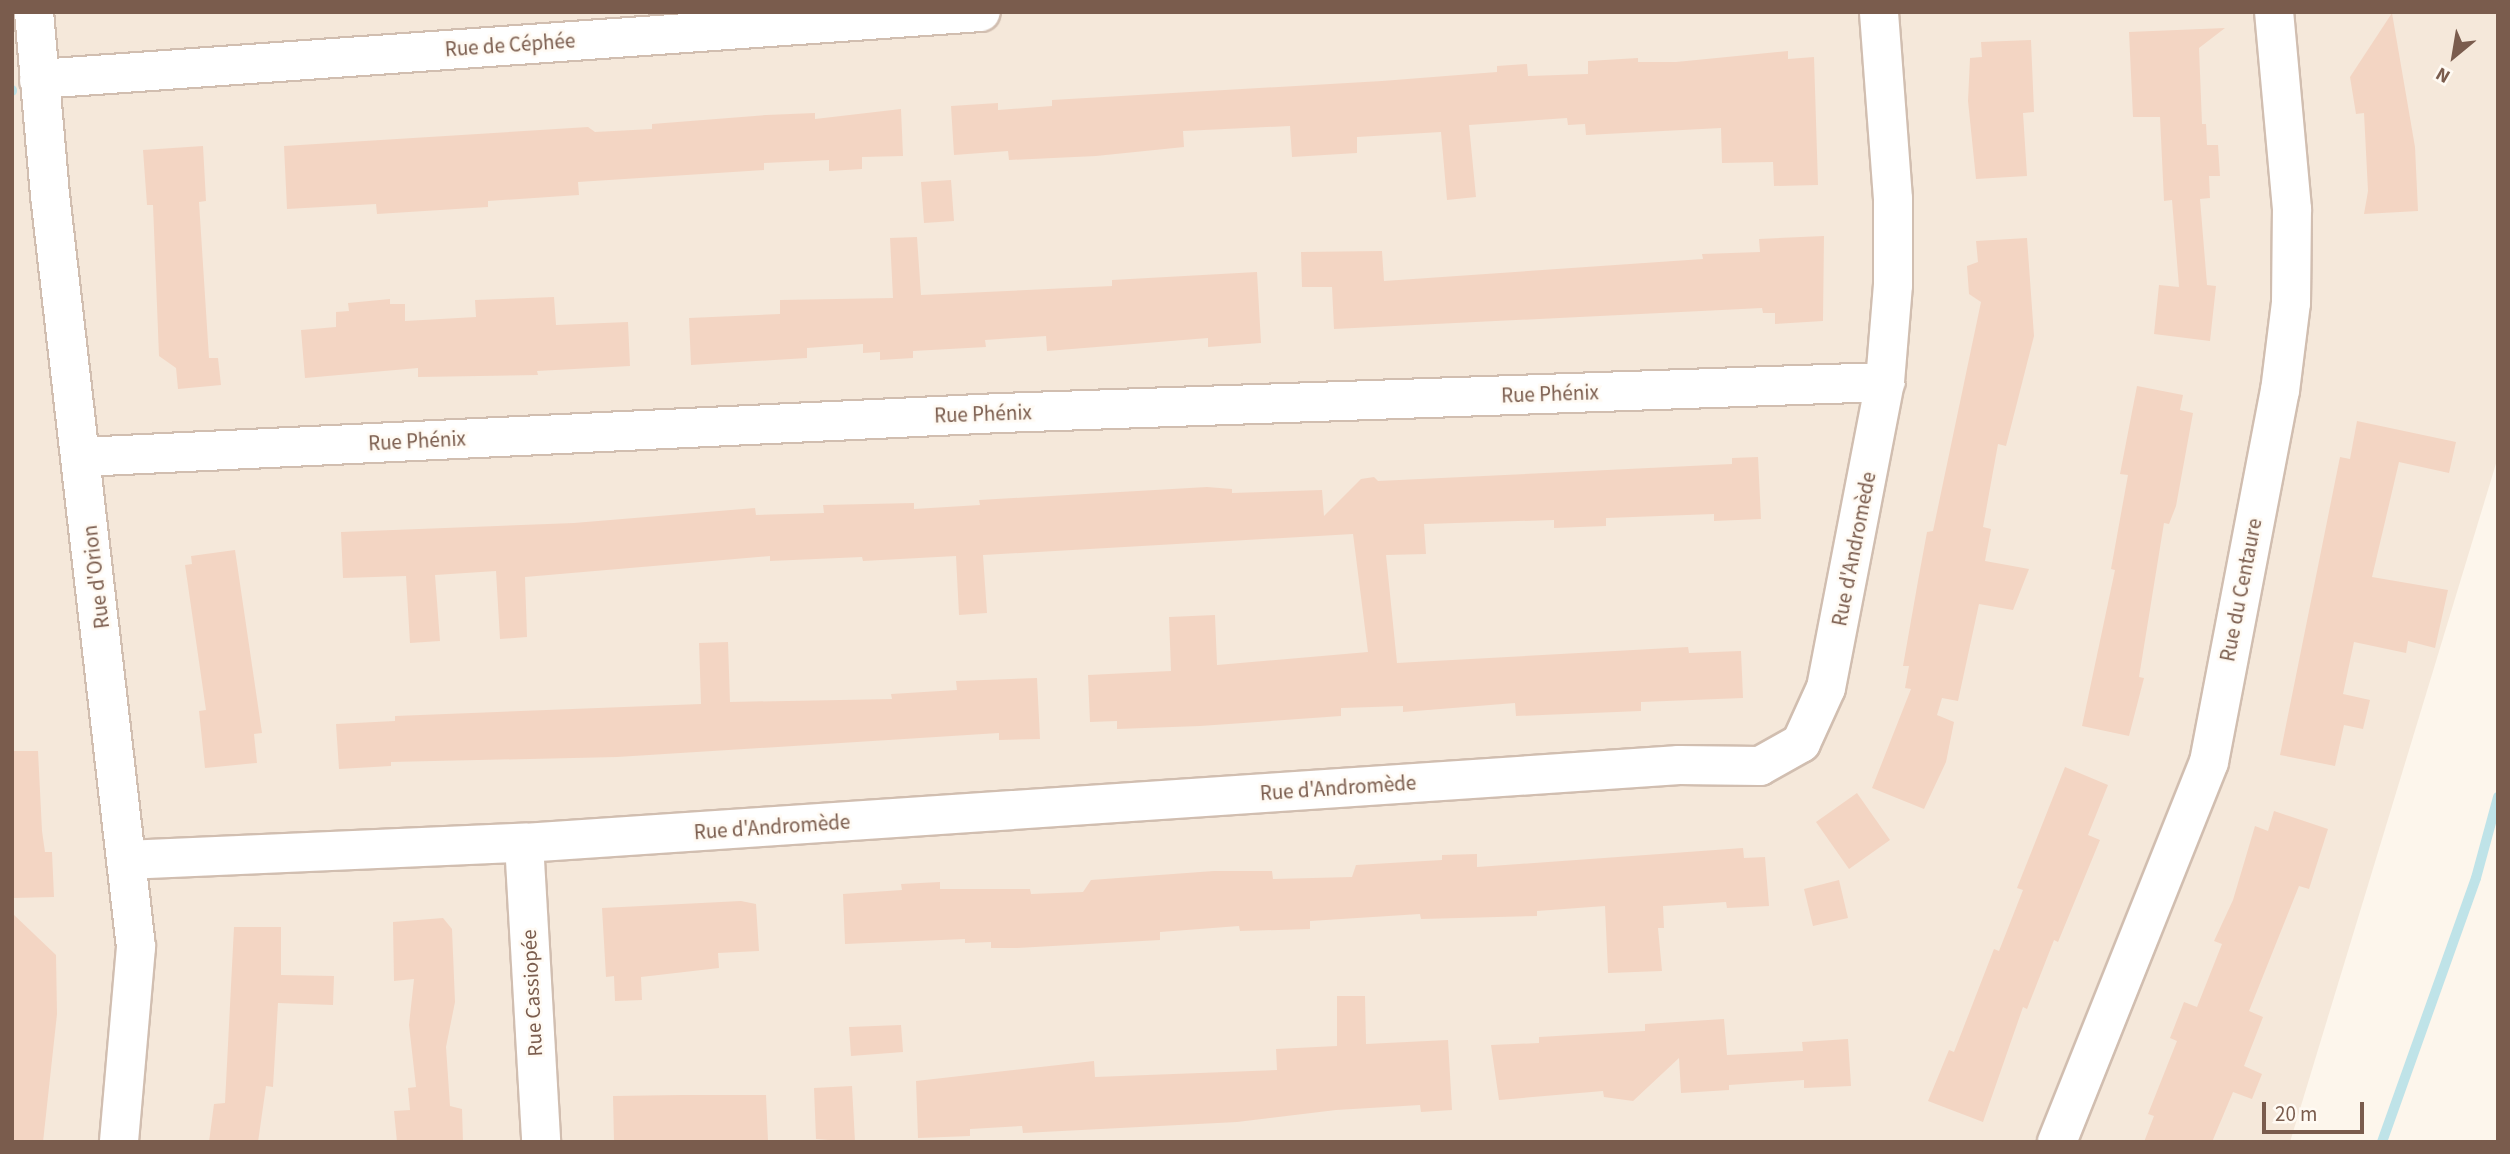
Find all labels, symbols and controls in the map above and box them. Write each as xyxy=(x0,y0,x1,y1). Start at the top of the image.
north arrow xyxy=(2419,21,2489,91)
street label: Rue de Céphée xyxy=(444,28,576,62)
text: N xyxy=(2431,60,2455,89)
street label: Rue Phénix xyxy=(1501,380,1599,408)
street label: Rue Phénix xyxy=(934,400,1032,428)
street label: Rue Phénix xyxy=(368,426,466,456)
street label: Rue d'Andromède xyxy=(1827,470,1881,628)
street label: Rue du Centaure xyxy=(2215,516,2267,664)
street label: Rue d'Orion xyxy=(77,524,115,630)
street label: Rue d'Andromède xyxy=(1259,770,1417,806)
street label: Rue d'Andromède xyxy=(693,809,851,845)
street label: Rue Cassiopée xyxy=(516,929,548,1057)
scale bar xyxy=(2265,1088,2366,1132)
text: 20 m xyxy=(2275,1099,2317,1129)

